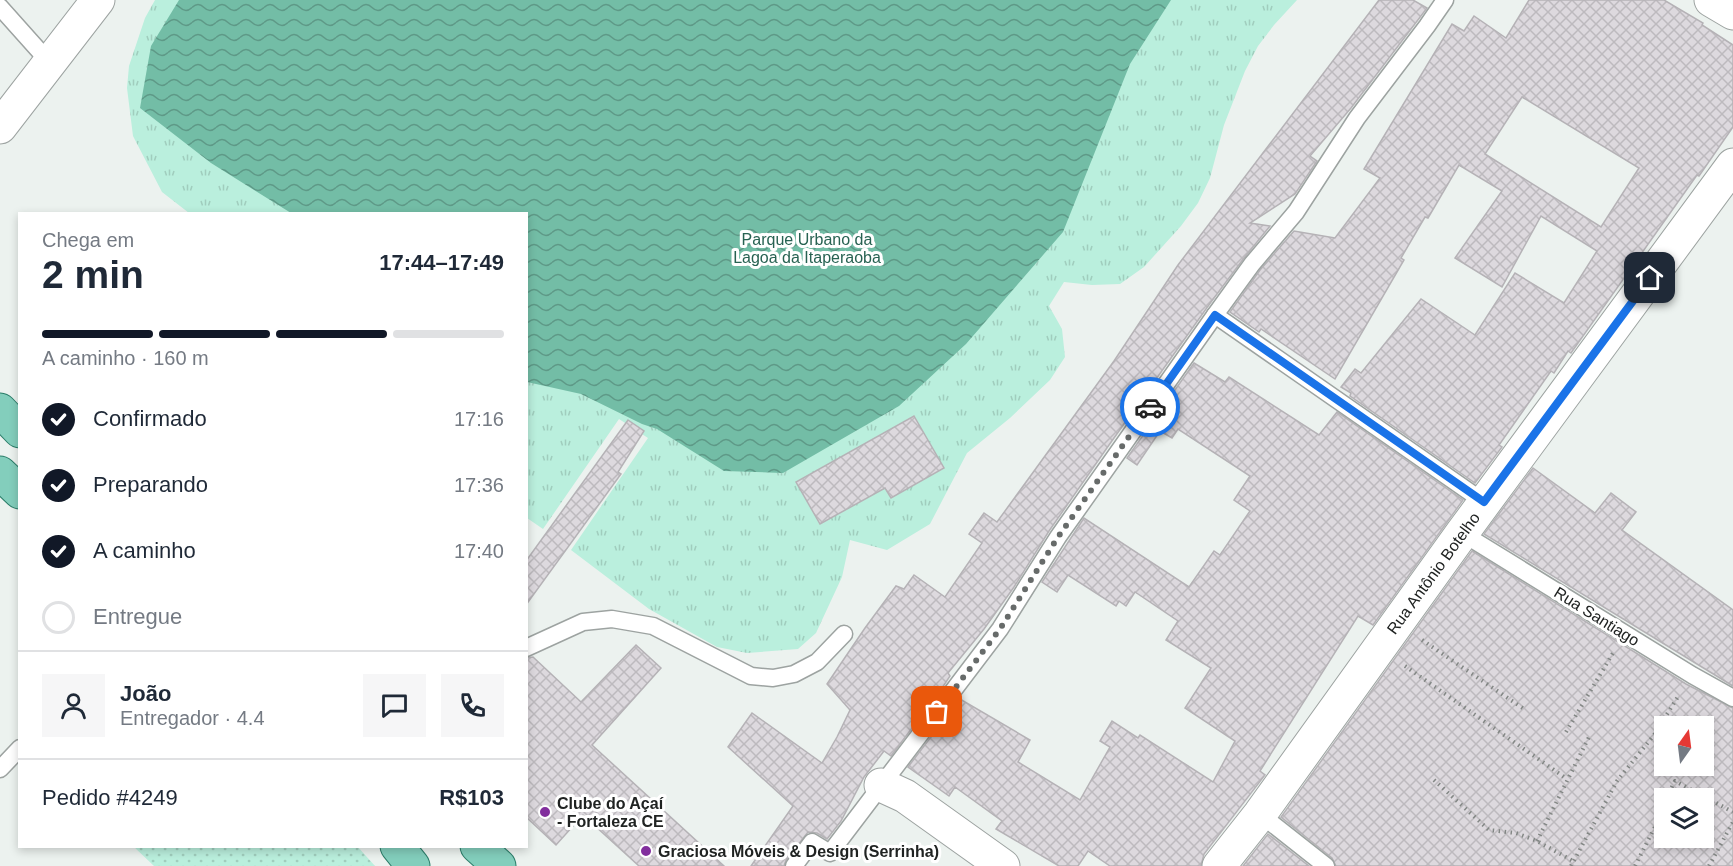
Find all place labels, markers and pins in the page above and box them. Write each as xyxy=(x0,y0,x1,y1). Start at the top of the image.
pin xyxy=(1624,252,1675,303)
pin xyxy=(911,686,962,737)
place label: Clube do Açaí - Fortaleza CE xyxy=(557,795,664,830)
marker: Clube do Açaí - Fortaleza CE xyxy=(538,805,552,819)
place label: Graciosa Móveis & Design (Serrinha) xyxy=(658,843,939,860)
marker: Graciosa Móveis & Design (Serrinha) xyxy=(639,844,653,858)

